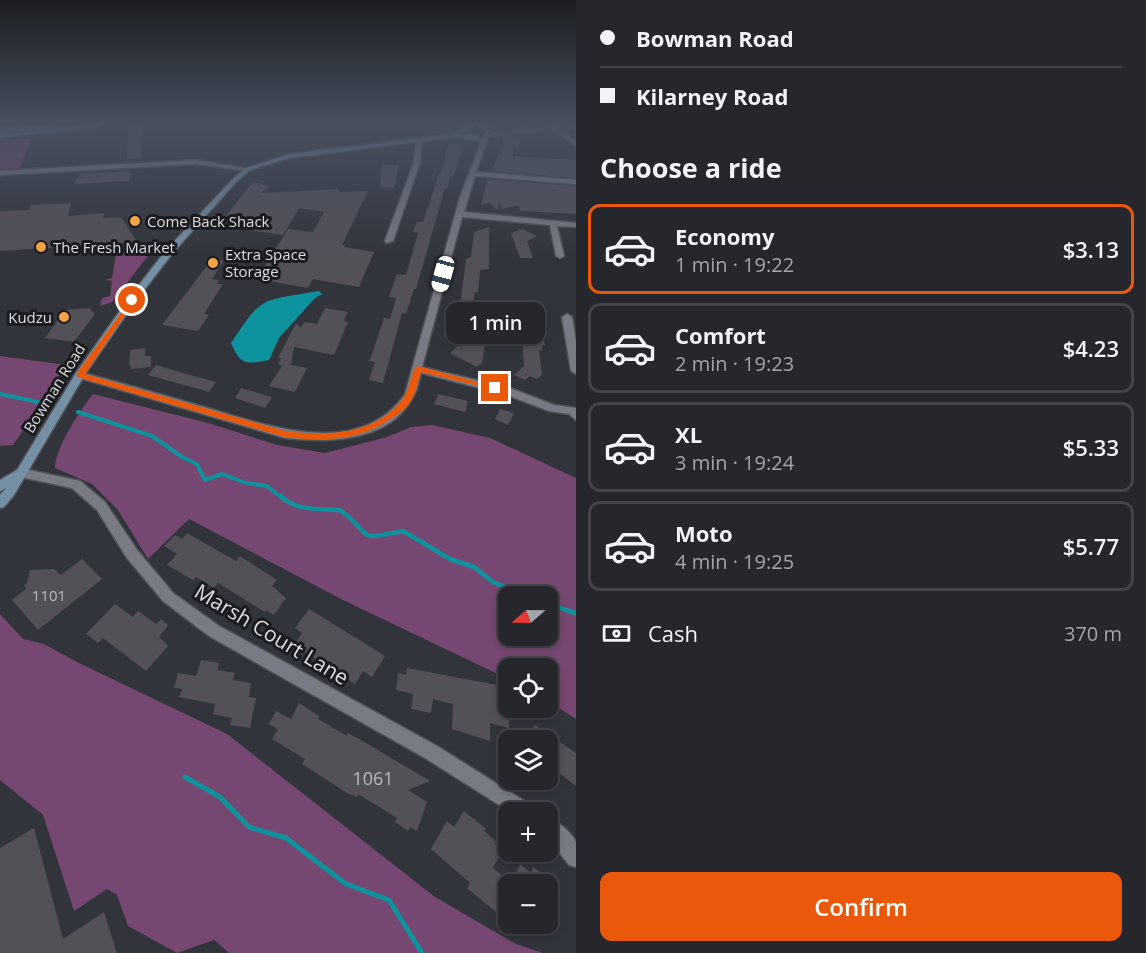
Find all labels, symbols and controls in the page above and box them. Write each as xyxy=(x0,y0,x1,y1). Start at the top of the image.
text: Bowman Road xyxy=(636,23,794,53)
text: Kilarney Road xyxy=(636,81,788,111)
text: Choose a ride xyxy=(600,149,782,186)
place label: Come Back Shack xyxy=(147,211,270,231)
marker: Come Back Shack xyxy=(128,214,142,228)
text: Economy xyxy=(675,221,774,251)
icon: car xyxy=(603,222,657,276)
text: $3.13 xyxy=(1063,234,1119,264)
place label: The Fresh Market xyxy=(53,237,175,257)
marker: The Fresh Market xyxy=(34,240,48,254)
place label: Extra Space Storage xyxy=(225,244,306,281)
text: 1 min · 19:22 xyxy=(675,251,794,278)
car xyxy=(430,254,456,294)
marker: Extra Space Storage xyxy=(206,256,220,270)
route start xyxy=(118,286,145,313)
callout: 1 min xyxy=(446,301,544,343)
place label: Kudzu xyxy=(8,307,52,327)
text: 1 min xyxy=(469,309,523,336)
marker: Kudzu xyxy=(57,310,71,324)
text: Comfort xyxy=(675,320,766,350)
icon: car xyxy=(603,321,657,375)
text: $4.23 xyxy=(1063,333,1119,363)
street label: Bowman Road xyxy=(19,340,89,436)
text: 2 min · 19:23 xyxy=(675,350,794,377)
route end xyxy=(481,374,508,401)
text: XL xyxy=(675,419,702,449)
icon: car xyxy=(603,420,657,474)
text: $5.33 xyxy=(1063,432,1119,462)
text: 3 min · 19:24 xyxy=(675,449,794,476)
text: Moto xyxy=(675,518,733,548)
icon: car xyxy=(603,519,657,573)
text: $5.77 xyxy=(1063,531,1119,561)
text: 4 min · 19:25 xyxy=(675,548,794,575)
street label: Marsh Court Lane xyxy=(190,577,354,691)
house number: 1101 xyxy=(32,585,66,605)
north arrow xyxy=(498,586,558,646)
map controls xyxy=(498,586,558,934)
icon: cash xyxy=(600,617,633,650)
text: Cash xyxy=(648,618,698,648)
text: 370 m xyxy=(1064,620,1122,647)
button: locate xyxy=(498,658,558,718)
button: layers xyxy=(498,730,558,790)
house number: 1061 xyxy=(352,766,394,790)
button: + xyxy=(498,802,558,862)
button: Confirm xyxy=(600,872,1122,941)
button: − xyxy=(498,874,558,934)

